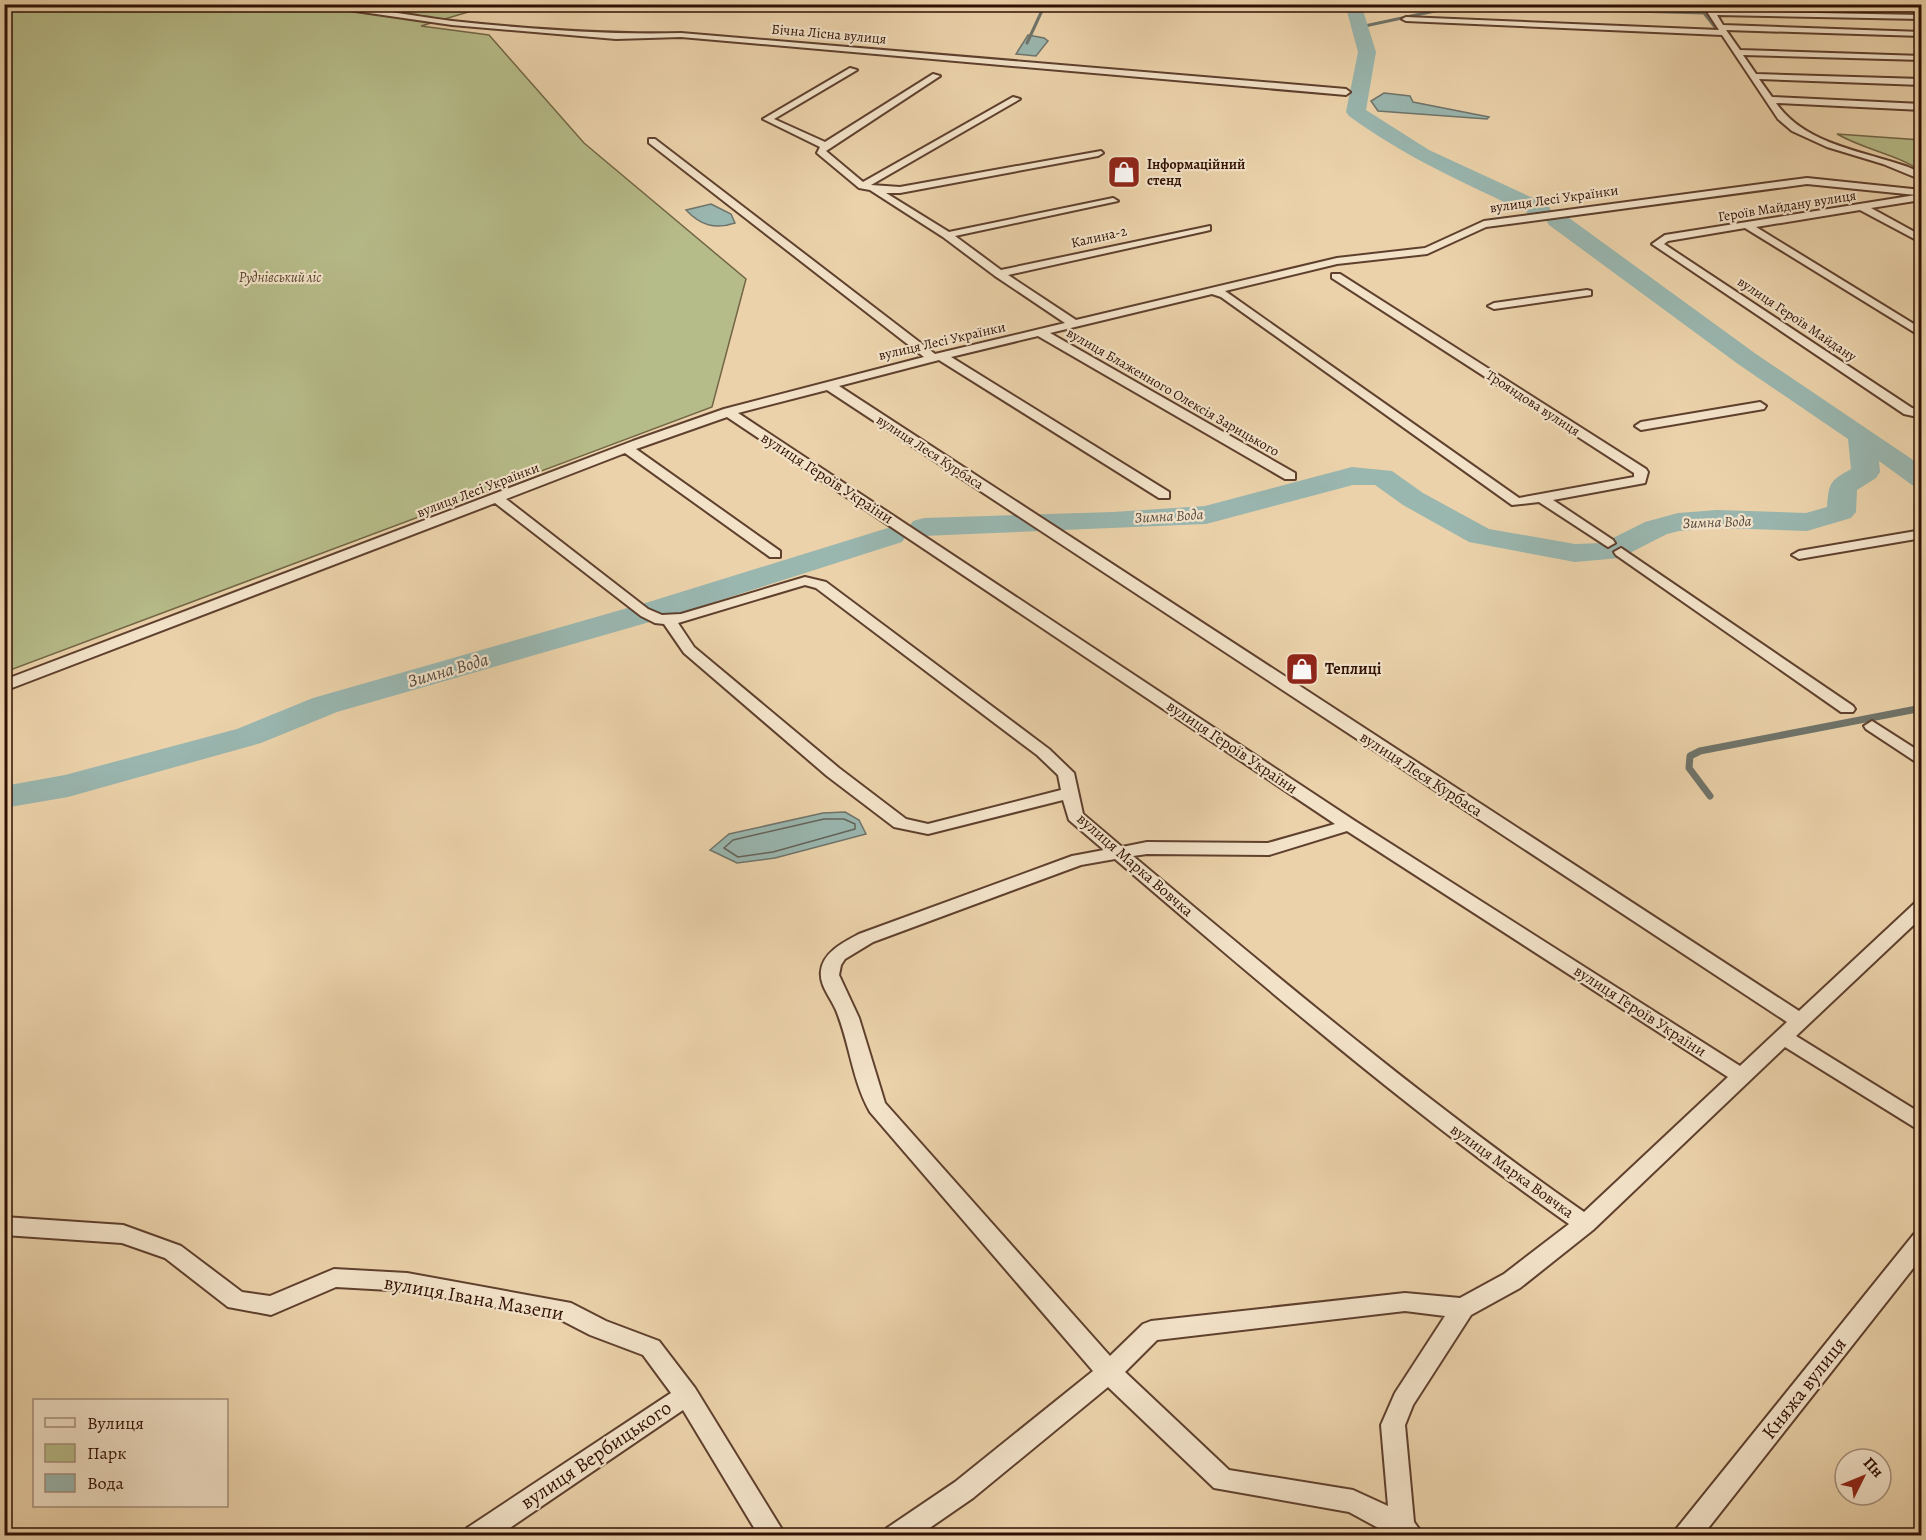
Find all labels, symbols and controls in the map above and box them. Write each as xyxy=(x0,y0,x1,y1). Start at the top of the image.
street label: Бічна Лісна вулиця xyxy=(771,20,888,49)
shop icon: Інформаційний стенд xyxy=(1106,154,1142,190)
place label: Інформаційний стенд xyxy=(1147,155,1245,190)
street label: вулиця Лесі Українки xyxy=(1488,181,1620,217)
street label: Героїв Майдану вулиця xyxy=(1716,186,1858,226)
street label: Калина-2 xyxy=(1069,221,1129,253)
park label: Руднівський ліс xyxy=(239,268,321,287)
street label: вулиця Героїв Майдану xyxy=(1734,272,1861,366)
street label: вулиця Лесі Українки xyxy=(877,317,1007,365)
street label: вулиця Блаженного Олексія Зарицького xyxy=(1063,323,1283,461)
street label: Трояндова вулиця xyxy=(1482,365,1584,441)
street label: вулиця Леся Курбаса xyxy=(873,410,988,494)
street label: вулиця Героїв України xyxy=(757,427,897,529)
street label: вулиця Лесі Українки xyxy=(414,458,542,522)
water label: Зимна Вода xyxy=(1134,504,1204,528)
water label: Зимна Вода xyxy=(1682,511,1752,533)
water label: Зимна Вода xyxy=(405,647,491,693)
shop icon: Теплиці xyxy=(1284,651,1320,687)
place label: Теплиці xyxy=(1325,658,1382,680)
street label: вулиця Героїв України xyxy=(1162,695,1302,799)
street label: вулиця Леся Курбаса xyxy=(1355,726,1487,822)
street label: вулиця Марка Вовчка xyxy=(1072,808,1198,922)
street label: вулиця Героїв України xyxy=(1570,960,1710,1062)
street label: вулиця Марка Вовчка xyxy=(1446,1119,1579,1224)
street label: вулиця Івана Мазепи xyxy=(382,1269,566,1327)
street label: Княжа вулиця xyxy=(1756,1331,1852,1445)
street label: вулиця Вербицького xyxy=(515,1394,677,1516)
legend xyxy=(33,1399,228,1507)
text: Вулиця xyxy=(87,1411,144,1435)
text: Парк xyxy=(87,1441,127,1465)
north arrow xyxy=(1833,1447,1893,1507)
text: Пн xyxy=(1858,1452,1888,1483)
text: Вода xyxy=(87,1471,125,1495)

